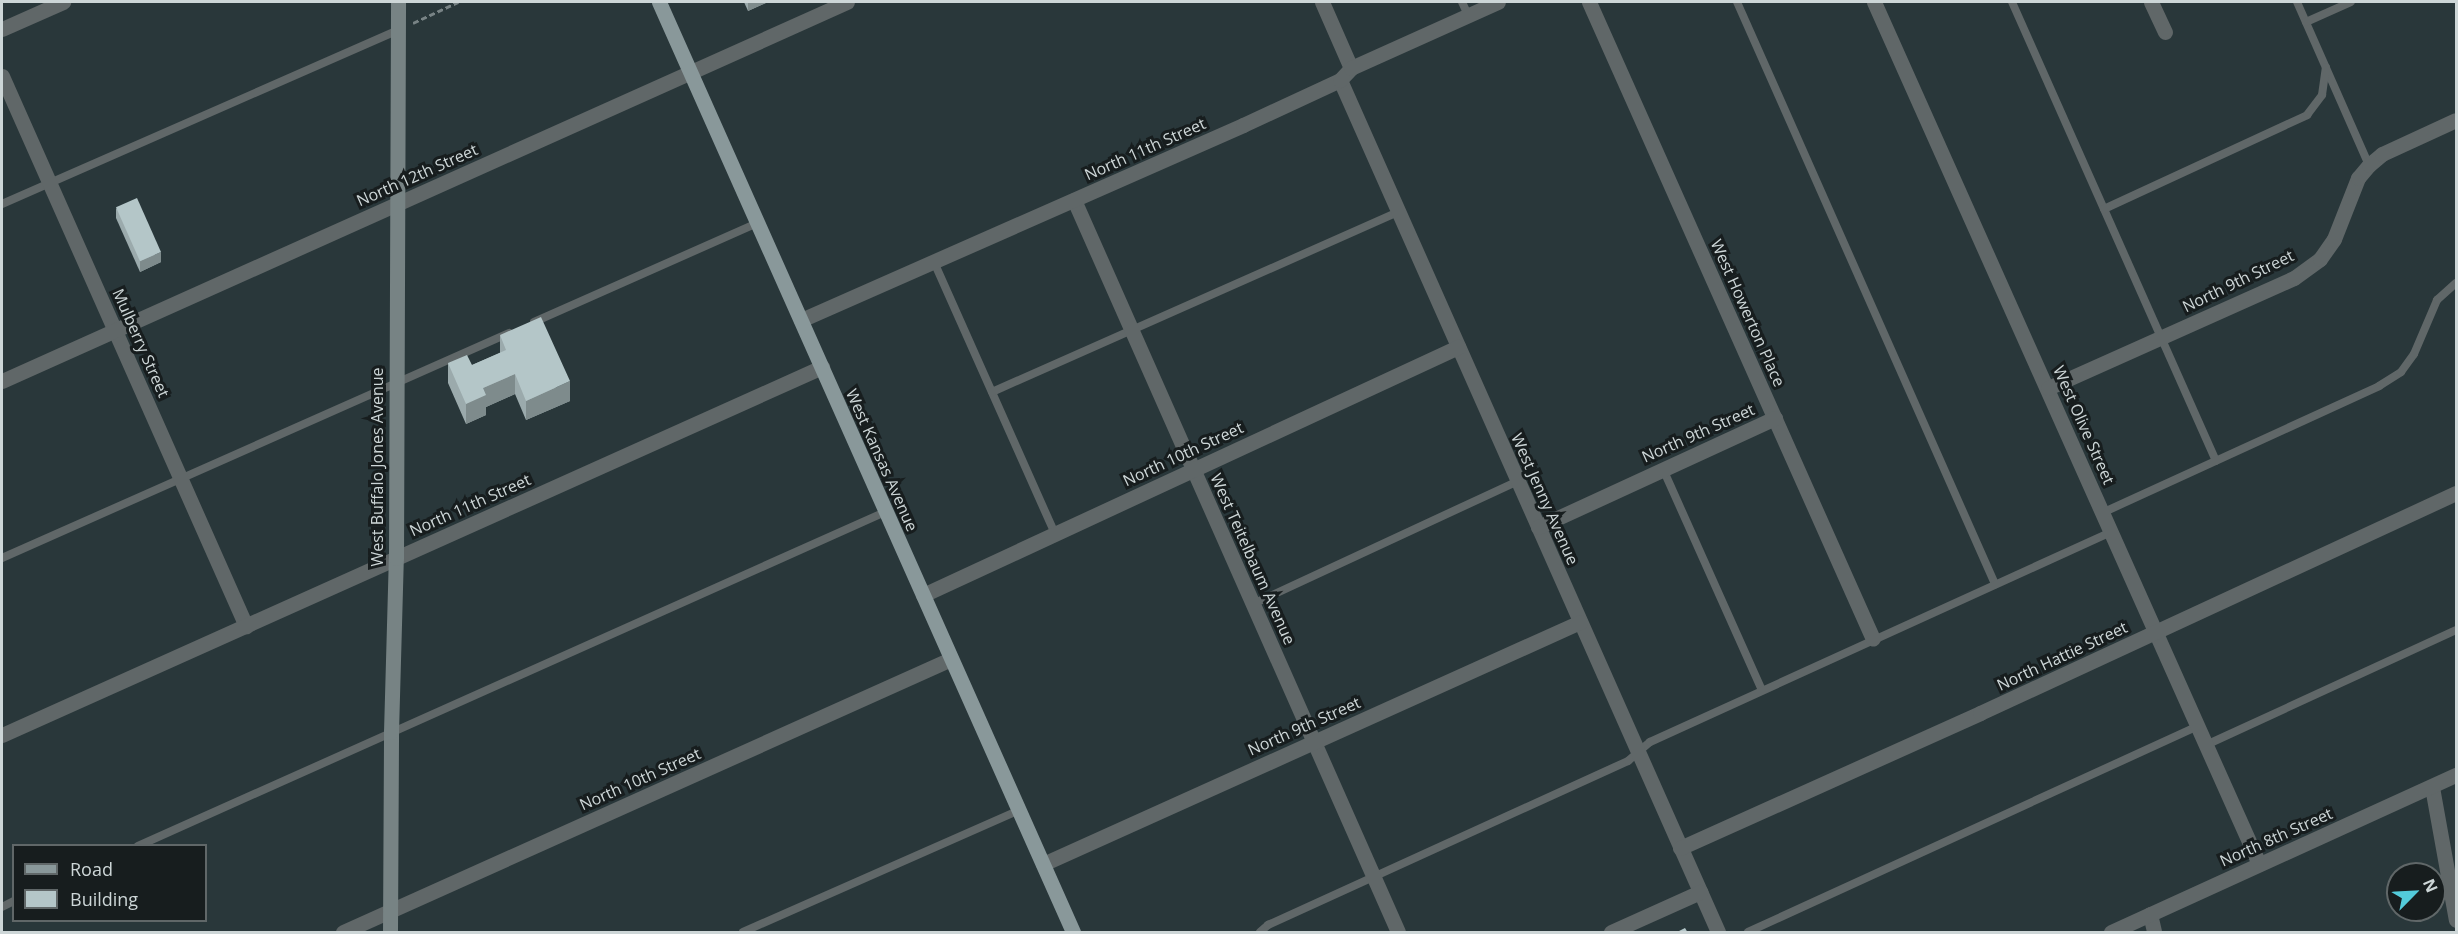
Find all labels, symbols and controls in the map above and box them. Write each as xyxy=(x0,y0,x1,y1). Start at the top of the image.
street label: North 11th Street xyxy=(1081,114,1209,184)
street label: North 12th Street xyxy=(353,140,481,210)
street label: West Howerton Place xyxy=(1707,236,1789,390)
street label: North 9th Street xyxy=(2179,246,2297,316)
street label: Mulberry Street xyxy=(108,286,174,400)
street label: West Olive Street xyxy=(2049,363,2119,487)
street label: West Buffalo Jones Avenue xyxy=(367,367,387,567)
street label: West Kansas Avenue xyxy=(842,386,922,534)
street label: North 9th Street xyxy=(1639,400,1757,466)
street label: North 10th Street xyxy=(1120,418,1246,490)
street label: West Jenny Avenue xyxy=(1507,430,1583,568)
street label: North 11th Street xyxy=(406,470,534,540)
street label: West Teitelbaum Avenue xyxy=(1207,471,1299,647)
street label: North Hattie Street xyxy=(1994,617,2130,695)
street label: North 9th Street xyxy=(1245,693,1363,759)
street label: North 10th Street xyxy=(576,744,704,814)
street label: North 8th Street xyxy=(2217,804,2335,870)
legend xyxy=(12,844,207,922)
text: Road xyxy=(70,857,113,881)
north arrow xyxy=(2386,862,2446,922)
text: N xyxy=(2418,875,2443,896)
text: Building xyxy=(70,887,138,911)

